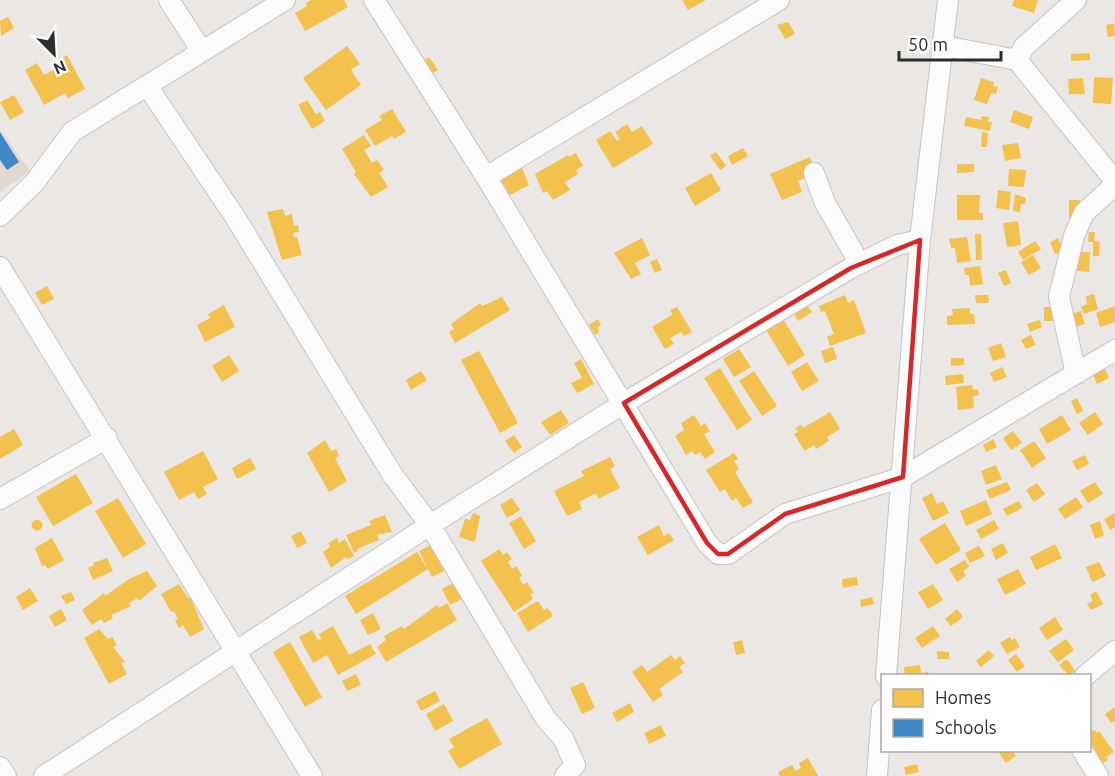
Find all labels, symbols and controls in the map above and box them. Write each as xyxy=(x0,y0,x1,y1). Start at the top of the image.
north arrow xyxy=(24,24,84,84)
scale bar xyxy=(899,24,1001,62)
text: 50 m xyxy=(908,34,948,54)
text: N xyxy=(51,57,69,78)
legend xyxy=(881,674,1091,752)
text: Homes xyxy=(935,687,992,707)
text: Schools xyxy=(935,717,997,737)

